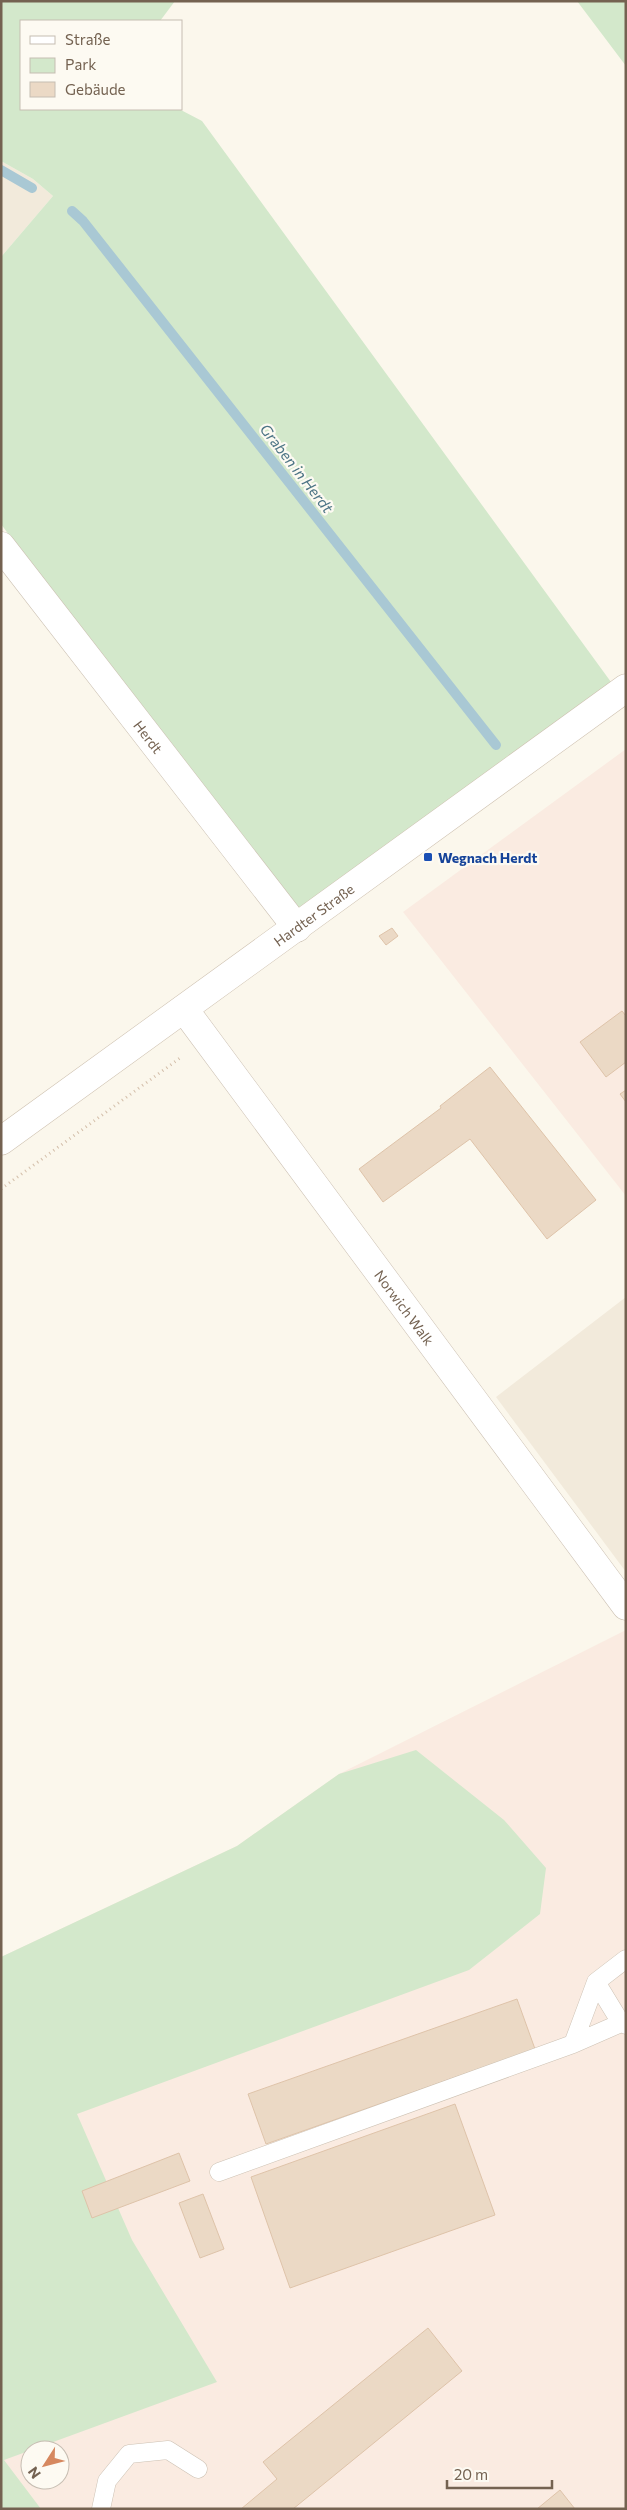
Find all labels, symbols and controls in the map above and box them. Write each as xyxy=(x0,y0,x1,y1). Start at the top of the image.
legend xyxy=(20,20,182,110)
text: Straße xyxy=(65,30,111,48)
text: Park xyxy=(65,55,96,73)
text: Gebäude xyxy=(65,80,126,98)
water label: Graben in Herdt xyxy=(257,420,338,517)
street label: Herdt xyxy=(131,717,167,757)
place label: Wegnach Herdt xyxy=(438,849,537,866)
marker: Wegnach Herdt xyxy=(422,851,434,863)
street label: Hardter Straße xyxy=(270,880,357,949)
street label: Norwich Walk xyxy=(371,1266,438,1348)
north arrow xyxy=(20,2440,70,2490)
scale bar xyxy=(447,2458,552,2490)
text: N xyxy=(24,2464,44,2482)
text: 20 m xyxy=(454,2465,488,2483)

